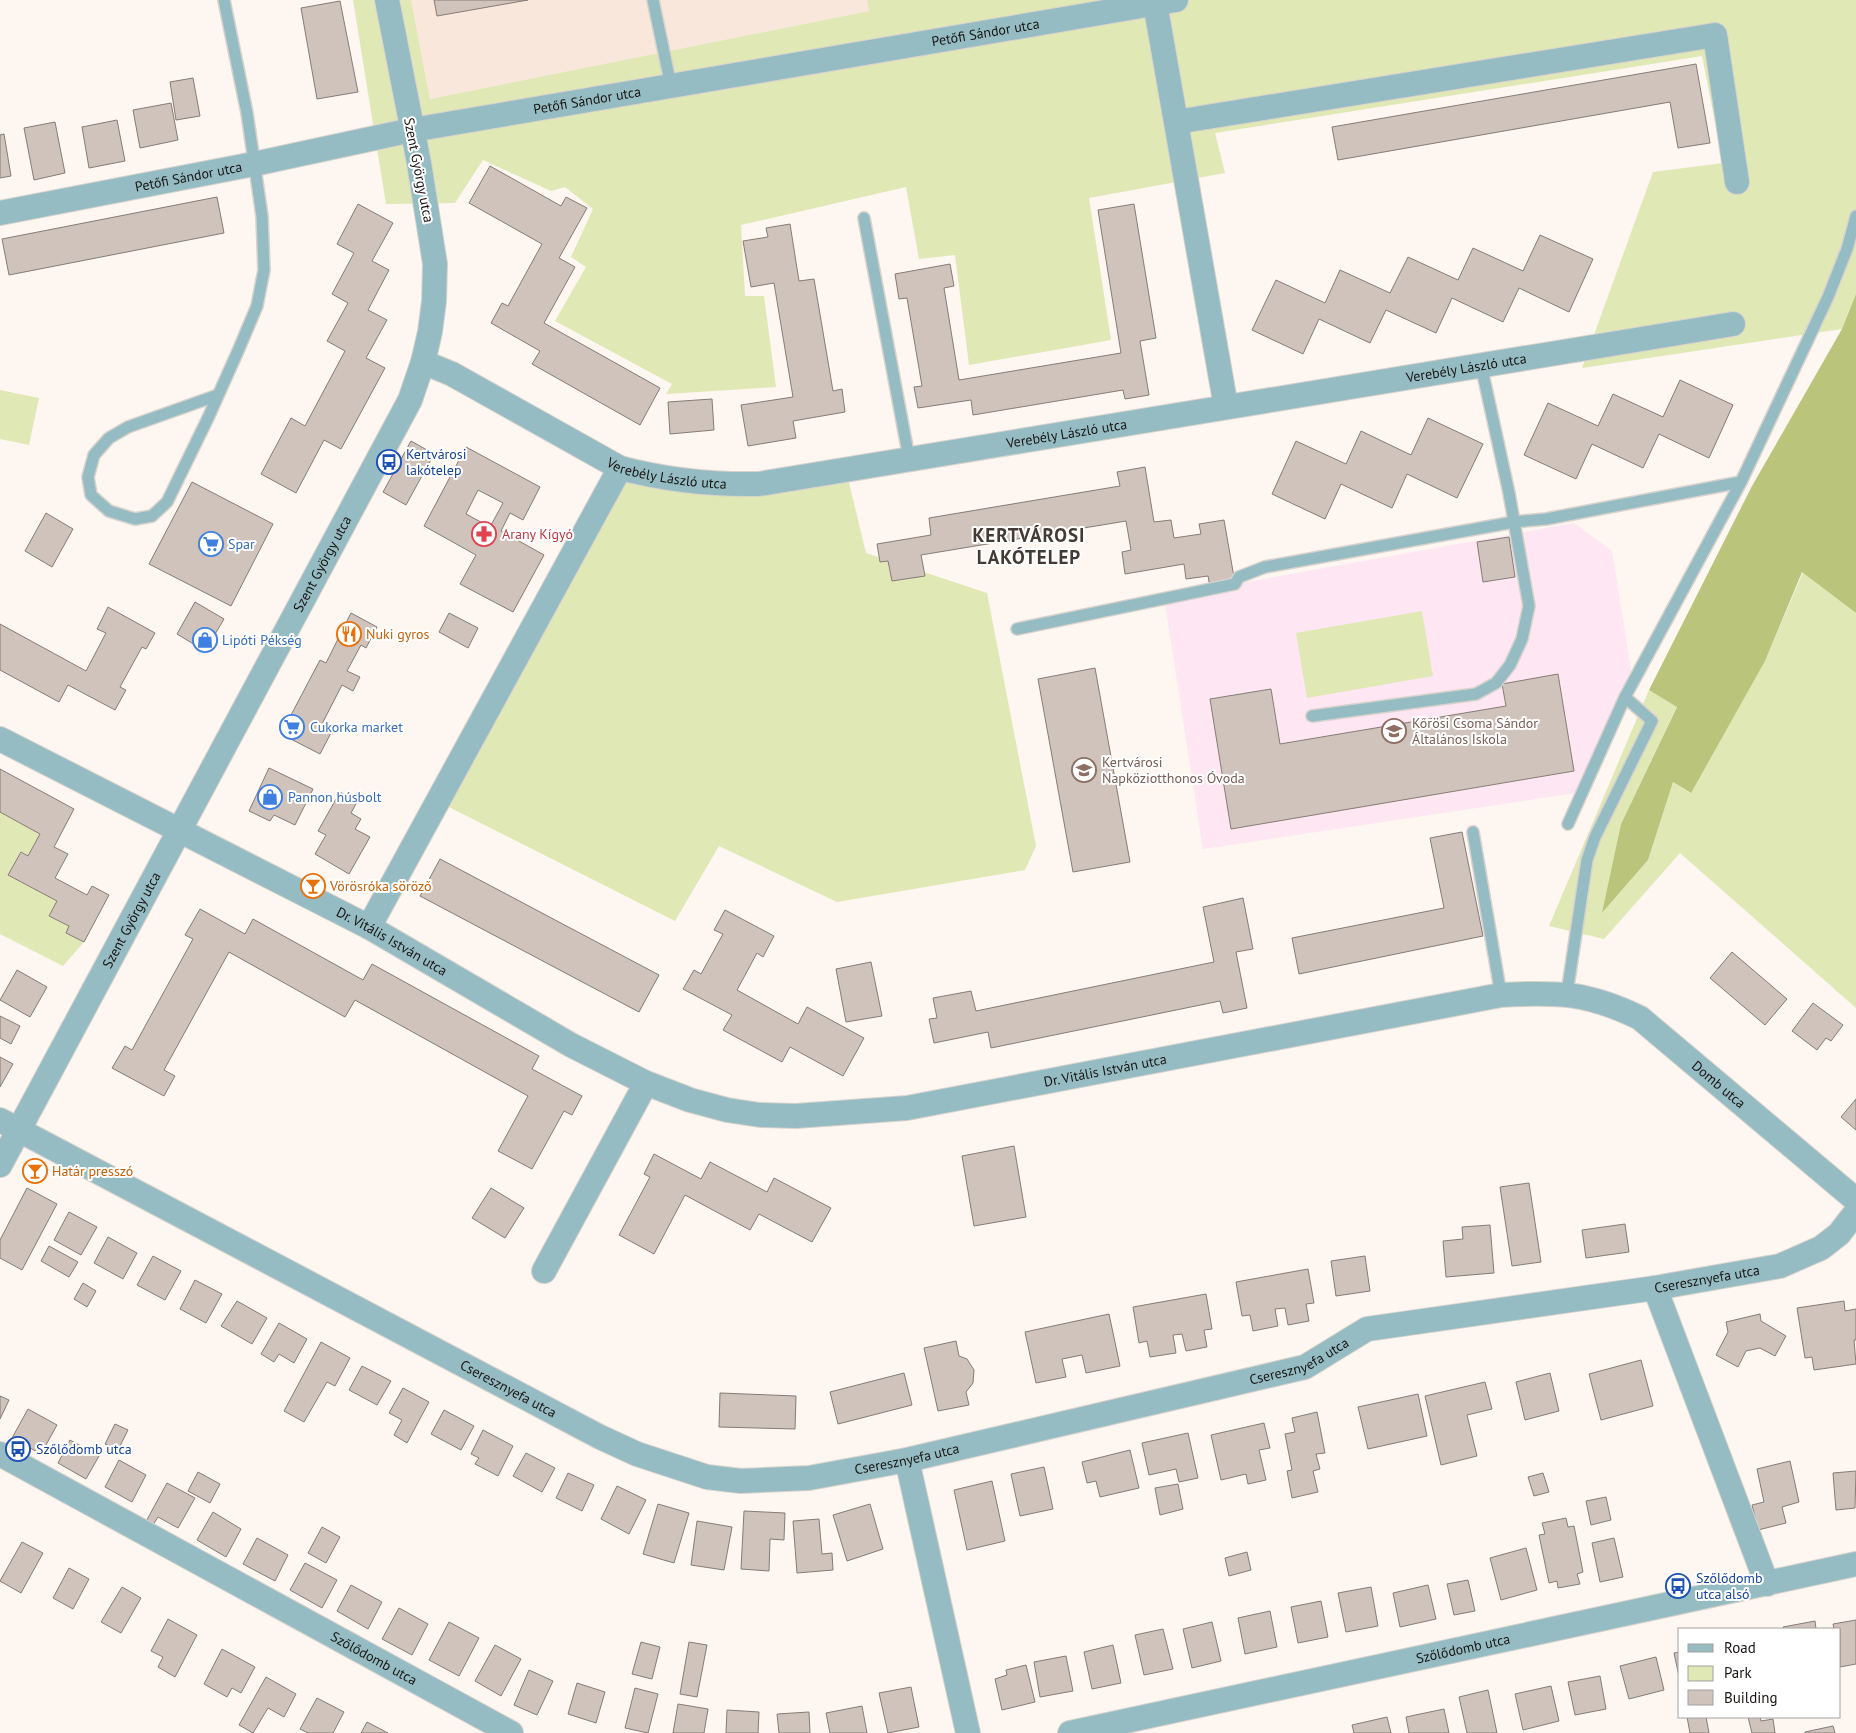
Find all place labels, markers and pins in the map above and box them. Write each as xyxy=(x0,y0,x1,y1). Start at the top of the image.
place label: Kertvárosi lakótelep xyxy=(406,445,467,479)
bus stop icon: Kertvárosi lakótelep xyxy=(376,449,402,475)
pharmacy icon: Arany Kígyó xyxy=(471,521,497,547)
place label: Arany Kígyó xyxy=(502,525,573,543)
supermarket icon: Spar xyxy=(198,531,224,557)
place label: Spar xyxy=(228,535,255,553)
restaurant icon: Nuki gyros xyxy=(336,621,362,647)
place label: Nuki gyros xyxy=(366,625,429,643)
shop icon: Lipóti Pékség xyxy=(192,627,218,653)
place label: Lipóti Pékség xyxy=(222,631,302,649)
supermarket icon: Cukorka market xyxy=(279,714,305,740)
place label: Kőrösi Csoma Sándor Általános Iskola xyxy=(1412,714,1538,748)
place label: Cukorka market xyxy=(310,718,403,736)
school or university icon: Kőrösi Csoma Sándor Általános Iskola xyxy=(1381,718,1407,744)
place label: Kertvárosi Napköziotthonos Óvoda xyxy=(1102,753,1245,787)
school or university icon: Kertvárosi Napköziotthonos Óvoda xyxy=(1071,757,1097,783)
shop icon: Pannon húsbolt xyxy=(257,784,283,810)
place label: Pannon húsbolt xyxy=(288,788,382,806)
bar icon: Vörösróka söröző xyxy=(300,873,326,899)
place label: Vörösróka söröző xyxy=(329,877,432,895)
bar icon: Határ presszó xyxy=(22,1158,48,1184)
place label: Határ presszó xyxy=(52,1162,133,1180)
bus stop icon: Szőlődomb utca xyxy=(5,1436,31,1462)
place label: Szőlődomb utca xyxy=(36,1440,132,1458)
place label: Szőlődomb utca alsó xyxy=(1696,1569,1763,1603)
bus stop icon: Szőlődomb utca alsó xyxy=(1665,1573,1691,1599)

